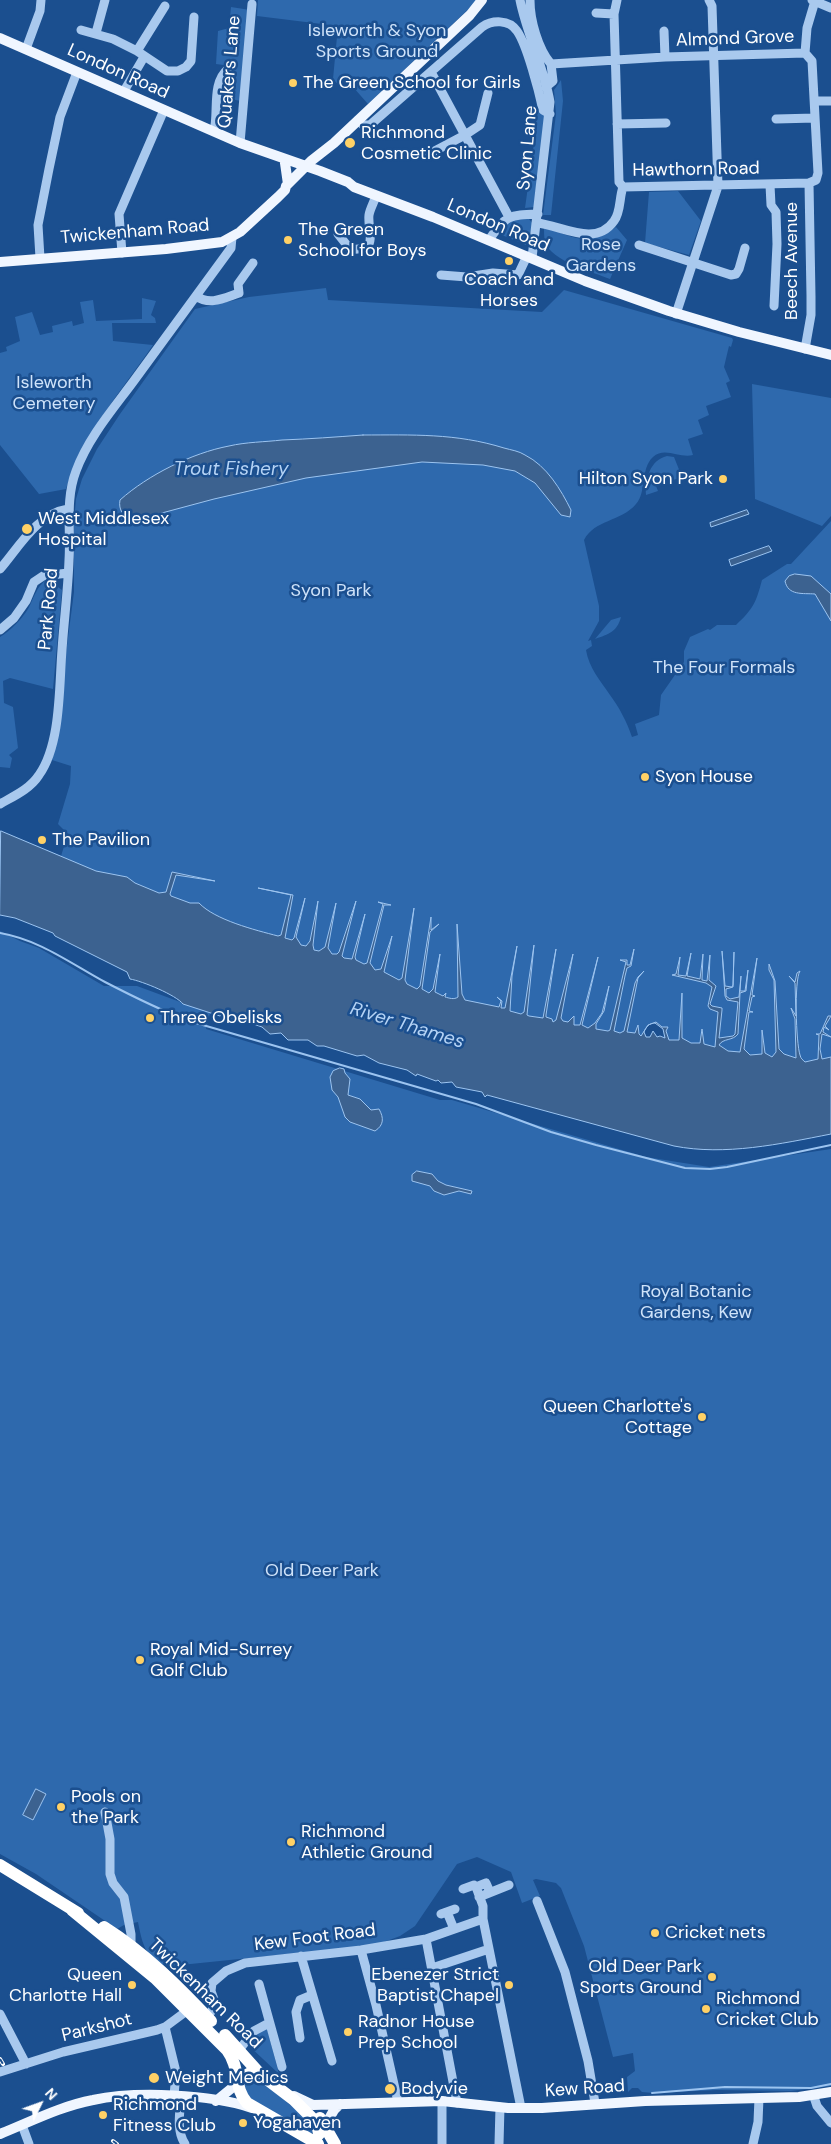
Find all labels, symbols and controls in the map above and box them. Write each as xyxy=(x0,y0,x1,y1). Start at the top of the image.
street label: Quakers Lane xyxy=(214,15,246,129)
park label: Isleworth & Syon Sports Ground xyxy=(308,20,446,62)
street label: Almond Grove xyxy=(675,26,795,52)
street label: London Road xyxy=(64,40,172,104)
place label: The Green School for Girls xyxy=(303,72,521,94)
marker: The Green School for Girls xyxy=(287,77,299,89)
street label: Syon Lane xyxy=(514,105,542,191)
place label: Richmond Cosmetic Clinic xyxy=(361,122,492,164)
marker: Richmond Cosmetic Clinic xyxy=(343,136,357,150)
street label: Hawthorn Road xyxy=(632,158,760,182)
street label: London Road xyxy=(444,195,552,257)
street label: Beech Avenue xyxy=(781,202,803,320)
street label: Twickenham Road xyxy=(60,215,210,249)
place label: The Green School for Boys xyxy=(298,219,426,262)
marker: The Green School for Boys xyxy=(282,234,294,246)
park label: Rose Gardens xyxy=(566,234,636,276)
marker: Coach and Horses xyxy=(503,255,515,267)
place label: Coach and Horses xyxy=(464,269,554,312)
park label: Isleworth Cemetery xyxy=(13,372,95,414)
water label: Trout Fishery xyxy=(173,459,289,481)
place label: Hilton Syon Park xyxy=(579,468,713,490)
marker: Hilton Syon Park xyxy=(717,473,729,485)
place label: West Middlesex Hospital xyxy=(38,508,169,550)
marker: West Middlesex Hospital xyxy=(20,522,34,536)
street label: Park Road xyxy=(35,567,63,651)
park label: Syon Park xyxy=(291,580,371,602)
park label: The Four Formals xyxy=(653,657,795,679)
place label: Syon House xyxy=(655,766,753,788)
marker: Syon House xyxy=(639,771,651,783)
place label: The Pavilion xyxy=(52,829,150,851)
marker: The Pavilion xyxy=(36,834,48,846)
water label: River Thames xyxy=(347,998,467,1054)
place label: Three Obelisks xyxy=(160,1007,282,1029)
marker: Three Obelisks xyxy=(144,1012,156,1024)
park label: Royal Botanic Gardens, Kew xyxy=(640,1281,752,1324)
place label: Queen Charlotte's Cottage xyxy=(543,1396,692,1438)
marker: Queen Charlotte's Cottage xyxy=(696,1411,708,1423)
park label: Old Deer Park xyxy=(265,1560,379,1582)
place label: Royal Mid-Surrey Golf Club xyxy=(150,1639,292,1682)
marker: Royal Mid-Surrey Golf Club xyxy=(134,1654,146,1666)
place label: Pools on the Park xyxy=(71,1786,141,1828)
marker: Pools on the Park xyxy=(55,1801,67,1813)
place label: Richmond Athletic Ground xyxy=(301,1821,433,1864)
marker: Richmond Athletic Ground xyxy=(285,1836,297,1848)
street label: Kew Foot Road xyxy=(253,1920,377,1956)
place label: Cricket nets xyxy=(665,1922,766,1944)
marker: Cricket nets xyxy=(649,1927,661,1939)
street label: Twickenham Road xyxy=(144,1934,266,2054)
place label: Old Deer Park Sports Ground xyxy=(580,1956,702,1998)
place label: Queen Charlotte Hall xyxy=(9,1964,122,2006)
place label: Ebenezer Strict Baptist Chapel xyxy=(371,1964,499,2006)
marker: Old Deer Park Sports Ground xyxy=(706,1971,718,1983)
marker: Queen Charlotte Hall xyxy=(126,1979,138,1991)
marker: Ebenezer Strict Baptist Chapel xyxy=(503,1979,515,1991)
place label: Richmond Cricket Club xyxy=(716,1988,819,2030)
marker: Richmond Cricket Club xyxy=(700,2003,712,2015)
street label: Parkshot xyxy=(60,2009,134,2047)
place label: Radnor House Prep School xyxy=(358,2011,474,2054)
marker: Radnor House Prep School xyxy=(342,2026,354,2038)
place label: Weight Medics xyxy=(165,2067,289,2089)
marker: Weight Medics xyxy=(147,2071,161,2085)
street label: Kew Road xyxy=(544,2075,626,2103)
place label: Bodyvie xyxy=(401,2078,468,2100)
north arrow xyxy=(15,2079,65,2129)
marker: Bodyvie xyxy=(383,2082,397,2096)
text: N xyxy=(41,2084,61,2104)
place label: Richmond Fitness Club xyxy=(113,2094,216,2136)
marker: Richmond Fitness Club xyxy=(97,2109,109,2121)
place label: Yogahaven xyxy=(253,2112,341,2134)
marker: Yogahaven xyxy=(237,2117,249,2129)

